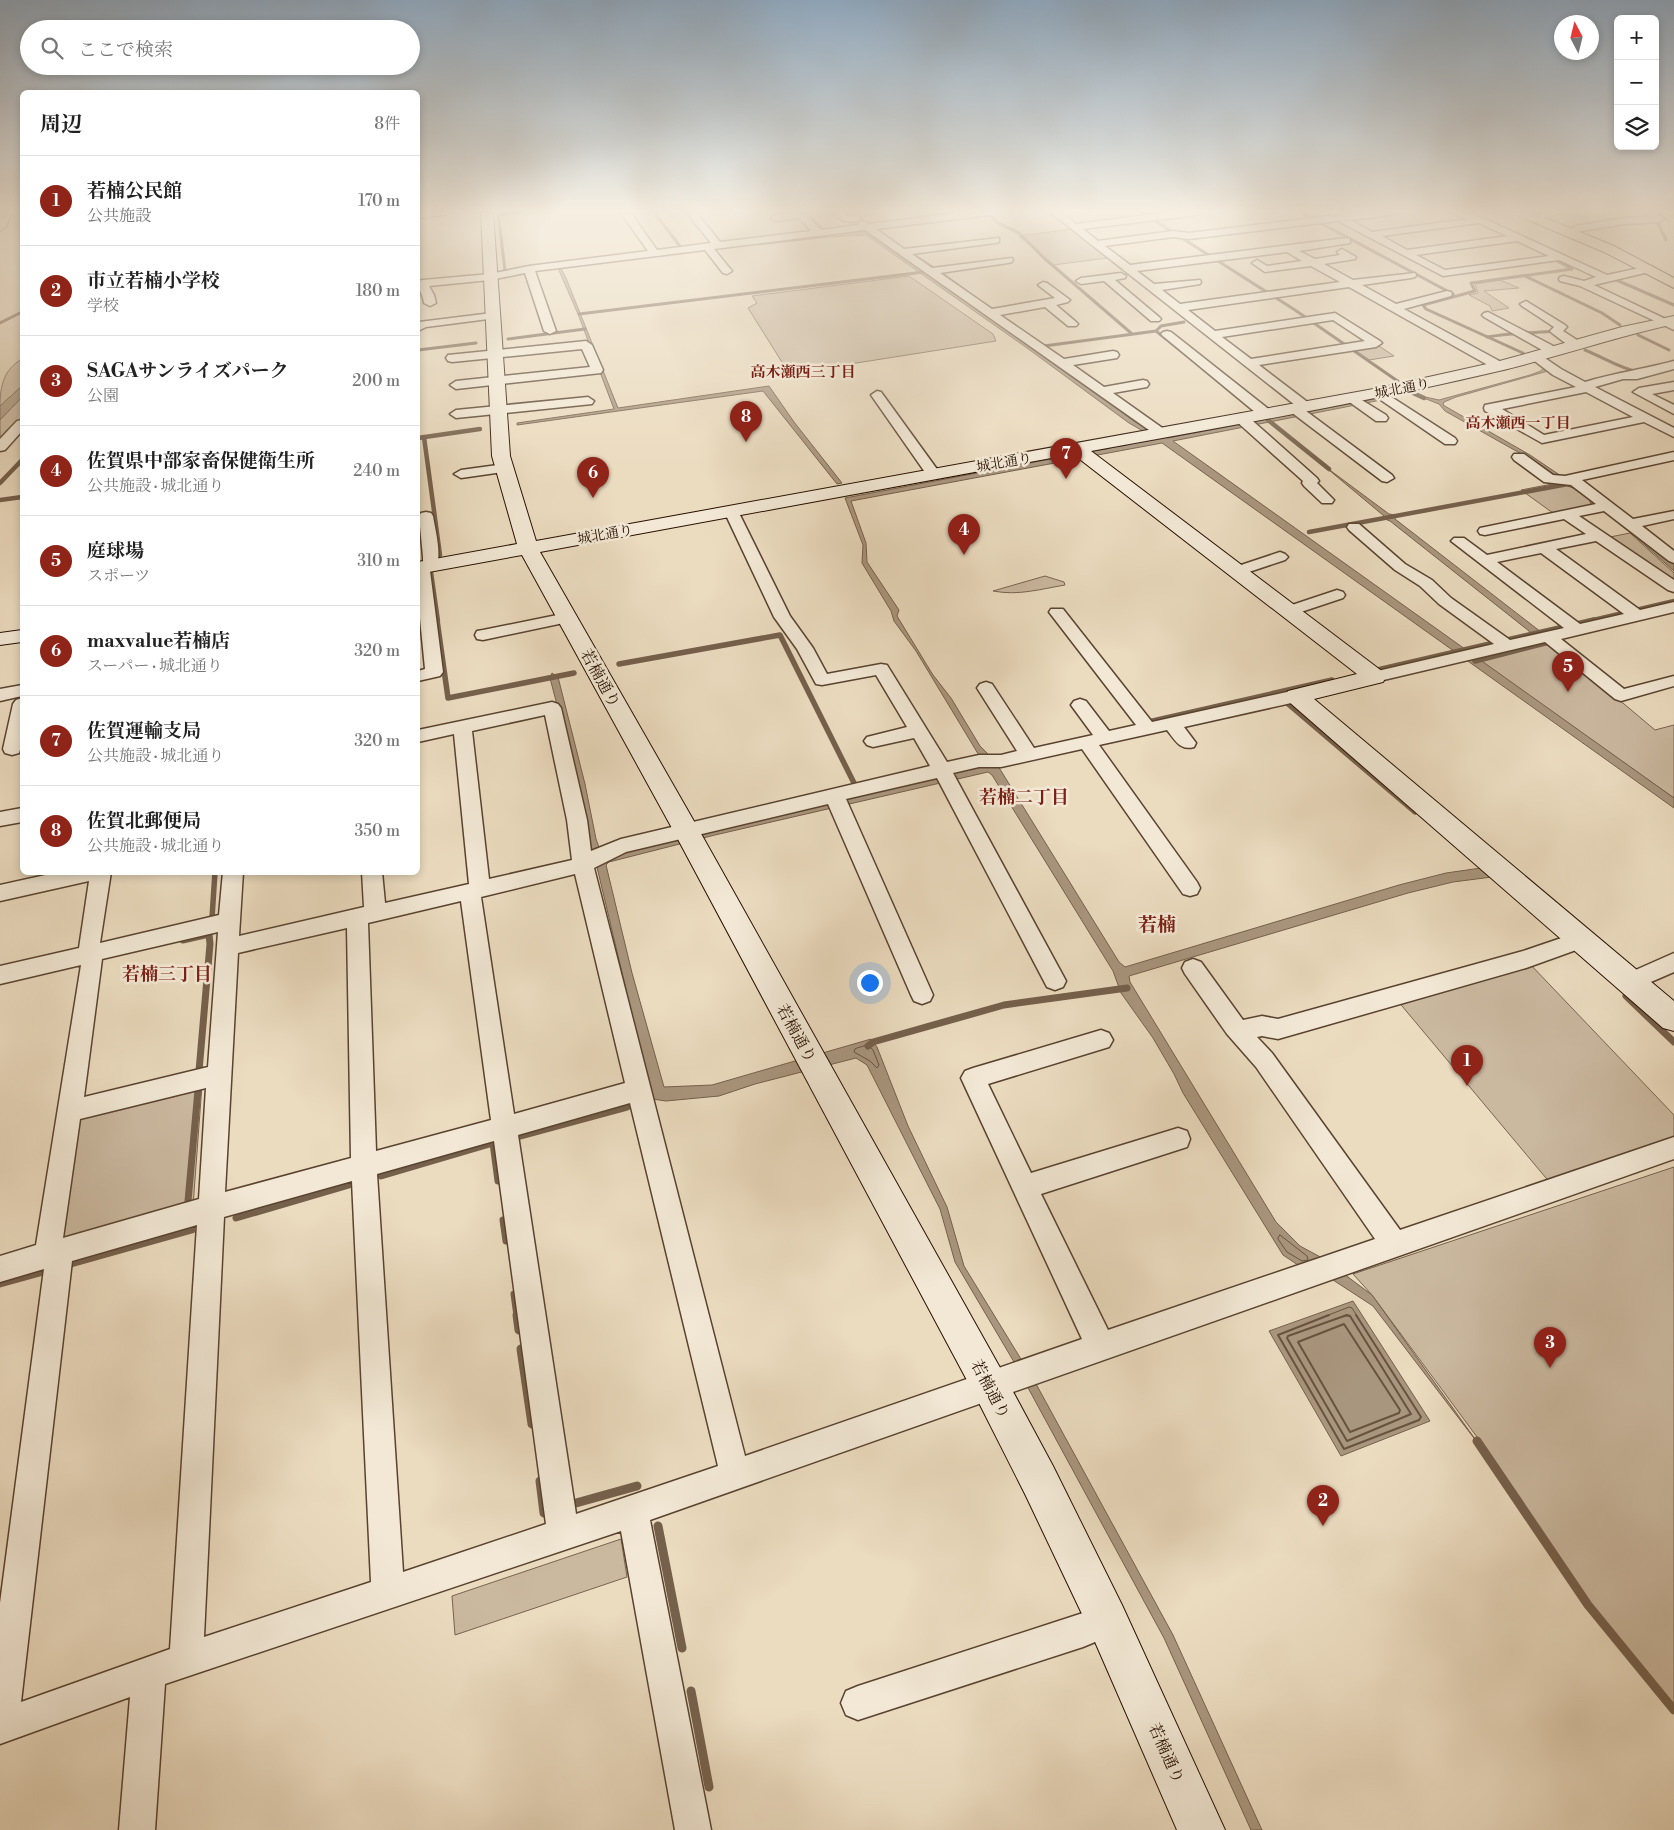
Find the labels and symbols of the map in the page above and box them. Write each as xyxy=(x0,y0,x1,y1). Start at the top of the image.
north arrow xyxy=(1554,15,1599,60)
district label: 高木瀬西三丁目 xyxy=(750,363,856,382)
street label: 城北通り xyxy=(1373,375,1431,403)
pin: 8 xyxy=(730,401,762,442)
district label: 高木瀬西一丁目 xyxy=(1465,414,1571,433)
pin: 7 xyxy=(1050,438,1082,479)
street label: 城北通り xyxy=(975,449,1033,477)
pin: 6 xyxy=(577,457,609,498)
pin: 4 xyxy=(948,514,980,555)
street label: 城北通り xyxy=(576,521,634,549)
street label: 若楠通り xyxy=(576,646,624,711)
pin: 5 xyxy=(1552,651,1584,692)
district label: 若楠二丁目 xyxy=(979,786,1069,809)
district label: 若楠 xyxy=(1138,913,1176,937)
district label: 若楠三丁目 xyxy=(122,963,212,986)
your location xyxy=(857,970,883,996)
street label: 若楠通り xyxy=(772,1001,820,1066)
pin: 1 xyxy=(1451,1045,1483,1086)
pin: 3 xyxy=(1534,1327,1566,1368)
street label: 若楠通り xyxy=(966,1357,1014,1422)
pin: 2 xyxy=(1307,1485,1339,1526)
street label: 若楠通り xyxy=(1144,1720,1188,1787)

